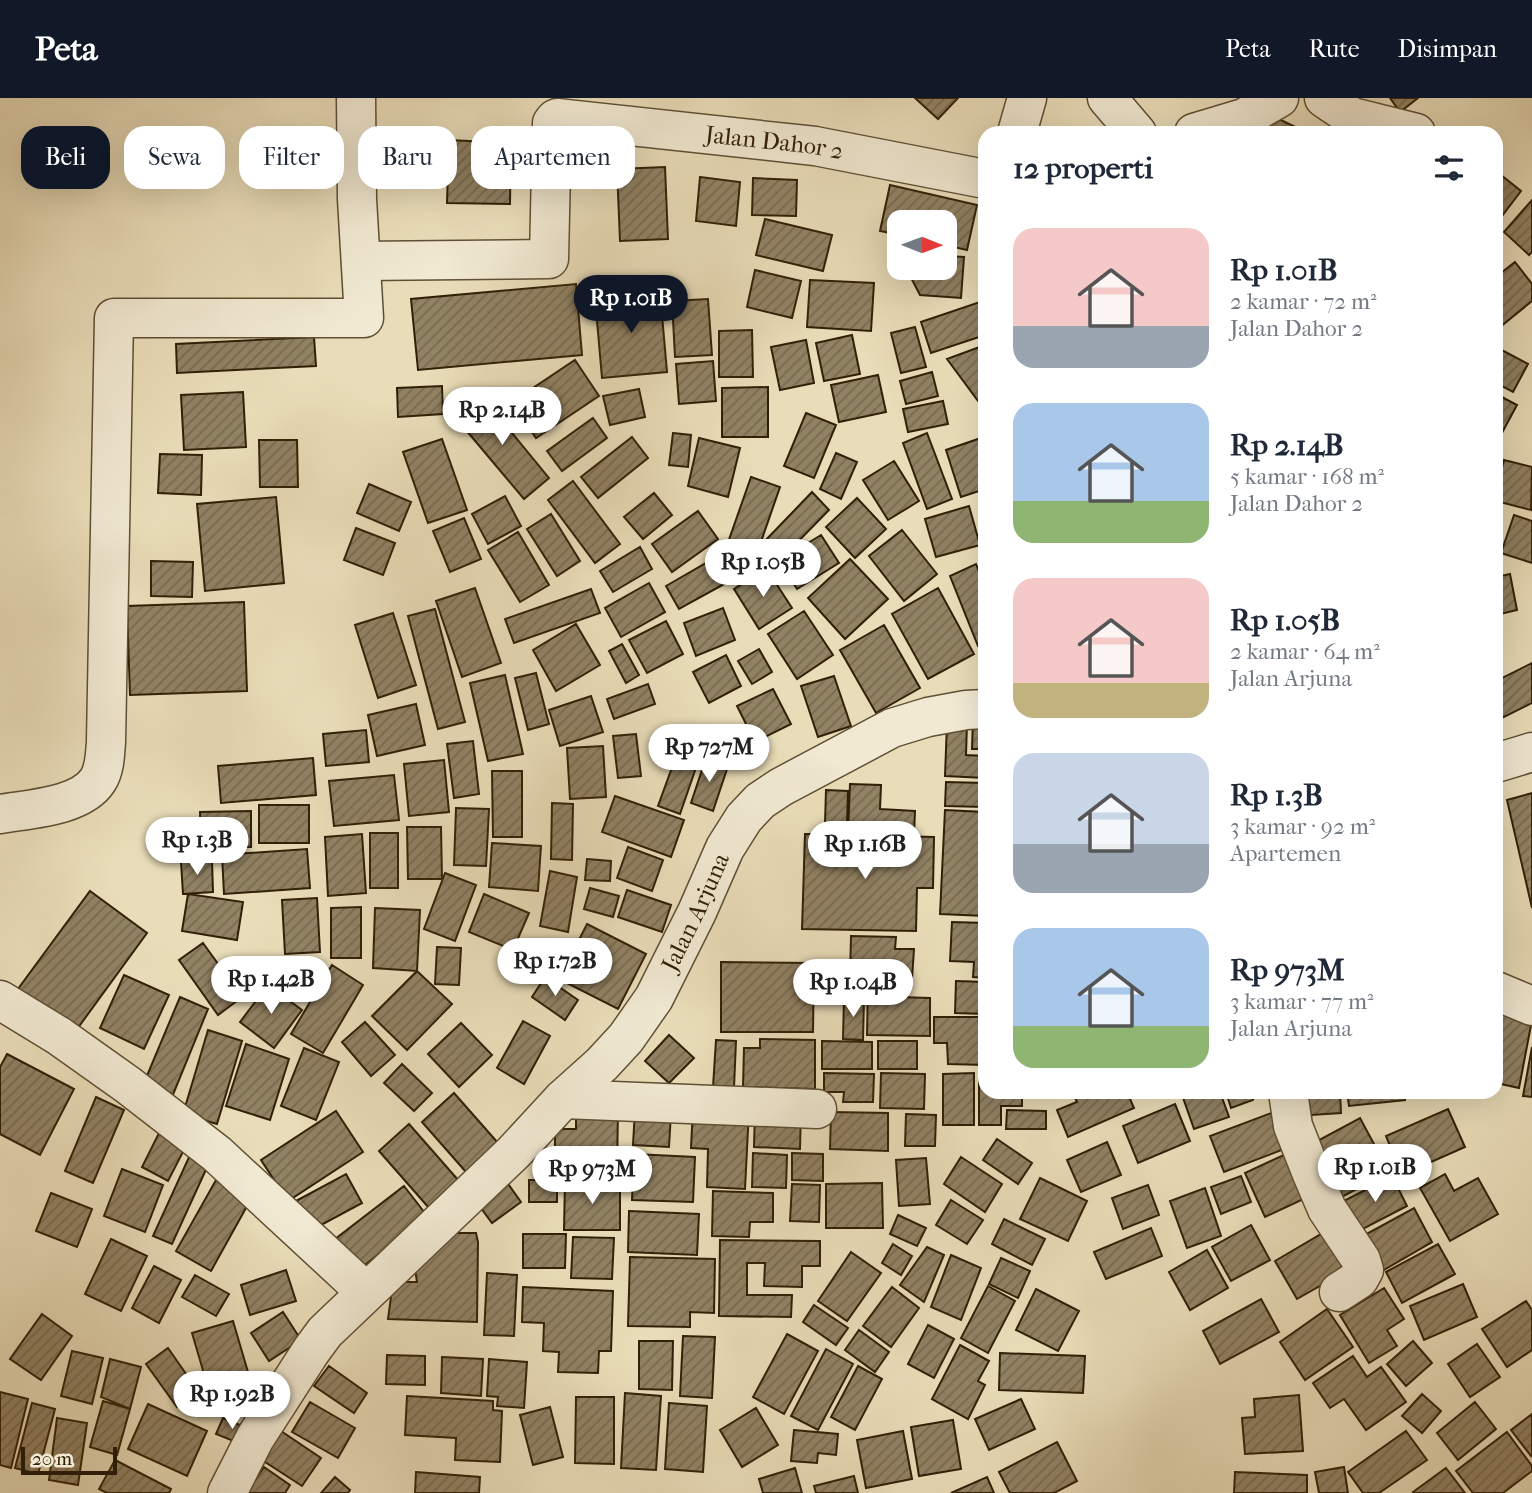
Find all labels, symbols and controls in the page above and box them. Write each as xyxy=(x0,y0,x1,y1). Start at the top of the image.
text: Peta xyxy=(35,30,98,69)
text: Peta xyxy=(1225,35,1271,63)
text: Rute xyxy=(1309,35,1360,63)
text: Disimpan xyxy=(1398,35,1497,63)
street label: Jalan Dahor 2 xyxy=(702,120,846,165)
chip: Beli xyxy=(21,126,110,189)
chip: Sewa xyxy=(124,126,225,189)
chip: Filter xyxy=(239,126,344,189)
chip: Baru xyxy=(358,126,457,189)
chip: Apartemen xyxy=(471,126,635,189)
icon: filters xyxy=(1430,149,1468,187)
text: 12 properti xyxy=(1013,151,1153,186)
north arrow xyxy=(887,210,957,280)
map controls xyxy=(887,210,957,280)
text: Rp 1.01B xyxy=(1230,253,1338,288)
icon: home xyxy=(1069,256,1153,340)
pin: Rp 1.01B xyxy=(559,275,703,335)
text: Rp 1.01B xyxy=(590,284,672,311)
text: 2 kamar · 72 m² xyxy=(1230,288,1377,315)
text: Jalan Dahor 2 xyxy=(1230,315,1363,342)
pin: Rp 2.14B xyxy=(430,388,574,447)
text: Rp 2.14B xyxy=(458,396,546,423)
text: Rp 2.14B xyxy=(1230,428,1344,463)
icon: home xyxy=(1069,431,1153,515)
text: 5 kamar · 168 m² xyxy=(1230,463,1384,490)
text: Jalan Dahor 2 xyxy=(1230,490,1363,517)
pin: Rp 1.05B xyxy=(691,540,835,599)
text: Rp 1.05B xyxy=(721,548,805,575)
text: Rp 1.05B xyxy=(1230,603,1340,638)
icon: home xyxy=(1069,606,1153,690)
text: 2 kamar · 64 m² xyxy=(1230,638,1380,665)
text: Jalan Arjuna xyxy=(1230,665,1352,692)
pin: Rp 727M xyxy=(644,724,774,784)
text: Rp 727M xyxy=(664,733,754,760)
text: Rp 1.3B xyxy=(1230,778,1323,813)
icon: home xyxy=(1069,781,1153,865)
text: 3 kamar · 92 m² xyxy=(1230,813,1375,840)
pin: Rp 1.3B xyxy=(132,818,262,877)
pin: Rp 1.16B xyxy=(793,822,937,881)
text: Rp 1.3B xyxy=(161,826,233,853)
text: Rp 1.16B xyxy=(824,830,906,857)
text: Apartemen xyxy=(1230,840,1341,867)
street label: Jalan Arjuna xyxy=(655,848,735,978)
pin: Rp 1.72B xyxy=(483,939,627,998)
text: Rp 1.72B xyxy=(513,947,597,974)
text: Rp 973M xyxy=(1230,953,1344,988)
pin: Rp 1.42B xyxy=(199,956,343,1016)
icon: home xyxy=(1069,956,1153,1040)
pin: Rp 1.04B xyxy=(781,960,925,1019)
text: Rp 1.42B xyxy=(227,965,315,992)
text: Rp 1.04B xyxy=(809,968,897,995)
text: 3 kamar · 77 m² xyxy=(1230,988,1374,1015)
text: Jalan Arjuna xyxy=(1230,1015,1352,1042)
pin: Rp 1.01B xyxy=(1303,1144,1447,1204)
pin: Rp 973M xyxy=(527,1146,657,1206)
text: Rp 1.01B xyxy=(1334,1153,1416,1180)
text: Rp 973M xyxy=(548,1155,636,1182)
pin: Rp 1.92B xyxy=(160,1372,304,1431)
text: Rp 1.92B xyxy=(189,1380,275,1407)
scale bar xyxy=(21,1444,117,1476)
text: 20 m xyxy=(32,1448,72,1470)

